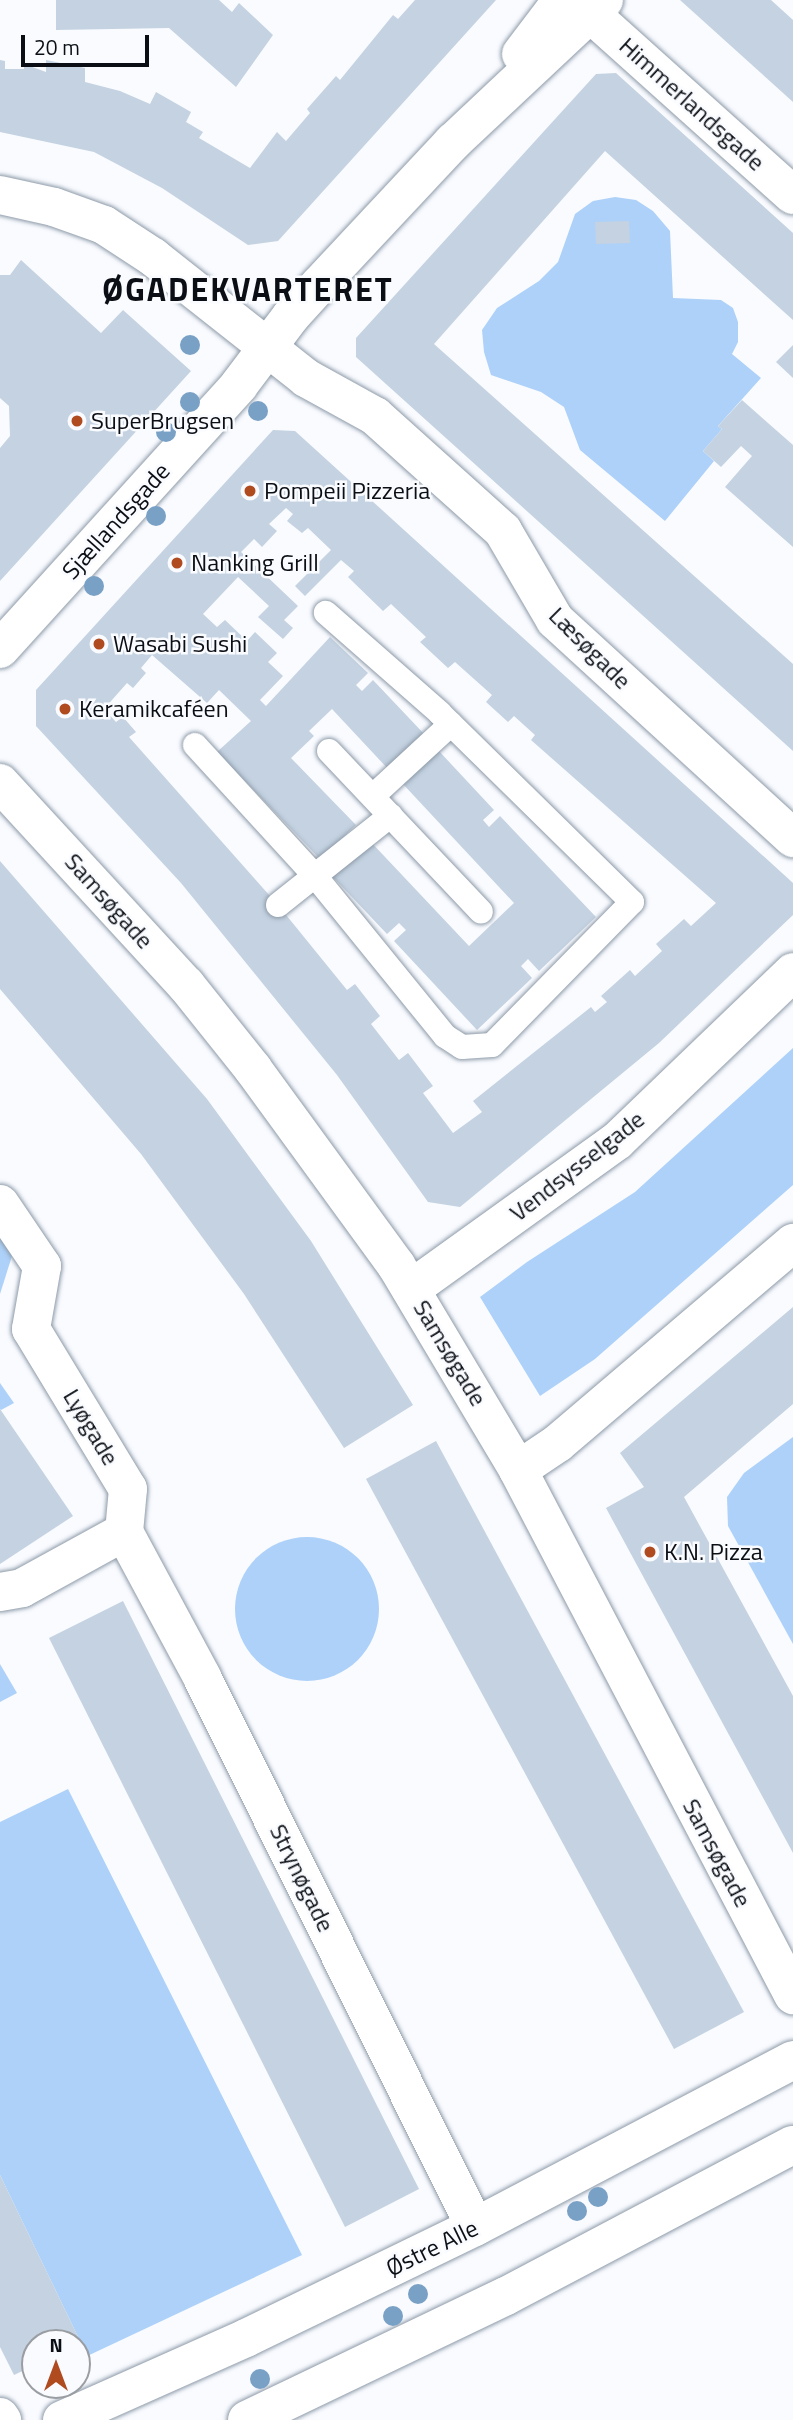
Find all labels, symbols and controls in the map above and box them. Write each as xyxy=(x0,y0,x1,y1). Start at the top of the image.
scale bar xyxy=(24,21,152,65)
text: 20 m xyxy=(34,31,80,63)
street label: Himmerlandsgade xyxy=(613,31,771,177)
district label: ØGADEKVARTERET xyxy=(104,270,392,308)
place label: SuperBrugsen xyxy=(91,407,234,435)
marker: SuperBrugsen xyxy=(69,413,85,429)
street label: Sjællandsgade xyxy=(56,457,176,585)
place label: Pompeii Pizzeria xyxy=(264,477,430,505)
marker: Pompeii Pizzeria xyxy=(242,483,258,499)
place label: Nanking Grill xyxy=(191,549,319,577)
marker: Nanking Grill xyxy=(169,555,185,571)
street label: Læsøgade xyxy=(543,601,637,695)
place label: Wasabi Sushi xyxy=(113,630,247,658)
marker: Wasabi Sushi xyxy=(91,636,107,652)
place label: Keramikcaféen xyxy=(79,695,229,723)
marker: Keramikcaféen xyxy=(57,701,73,717)
street label: Samsøgade xyxy=(59,847,159,955)
street label: Vendsysselgade xyxy=(504,1105,650,1227)
street label: Samsøgade xyxy=(407,1295,493,1411)
street label: Lyøgade xyxy=(57,1384,125,1470)
place label: K.N. Pizza xyxy=(664,1538,763,1566)
marker: K.N. Pizza xyxy=(642,1544,658,1560)
street label: Samsøgade xyxy=(677,1794,757,1912)
street label: Strynøgade xyxy=(264,1820,340,1936)
street label: Østre Alle xyxy=(381,2213,483,2283)
north arrow xyxy=(21,2329,91,2399)
text: N xyxy=(49,2330,63,2359)

